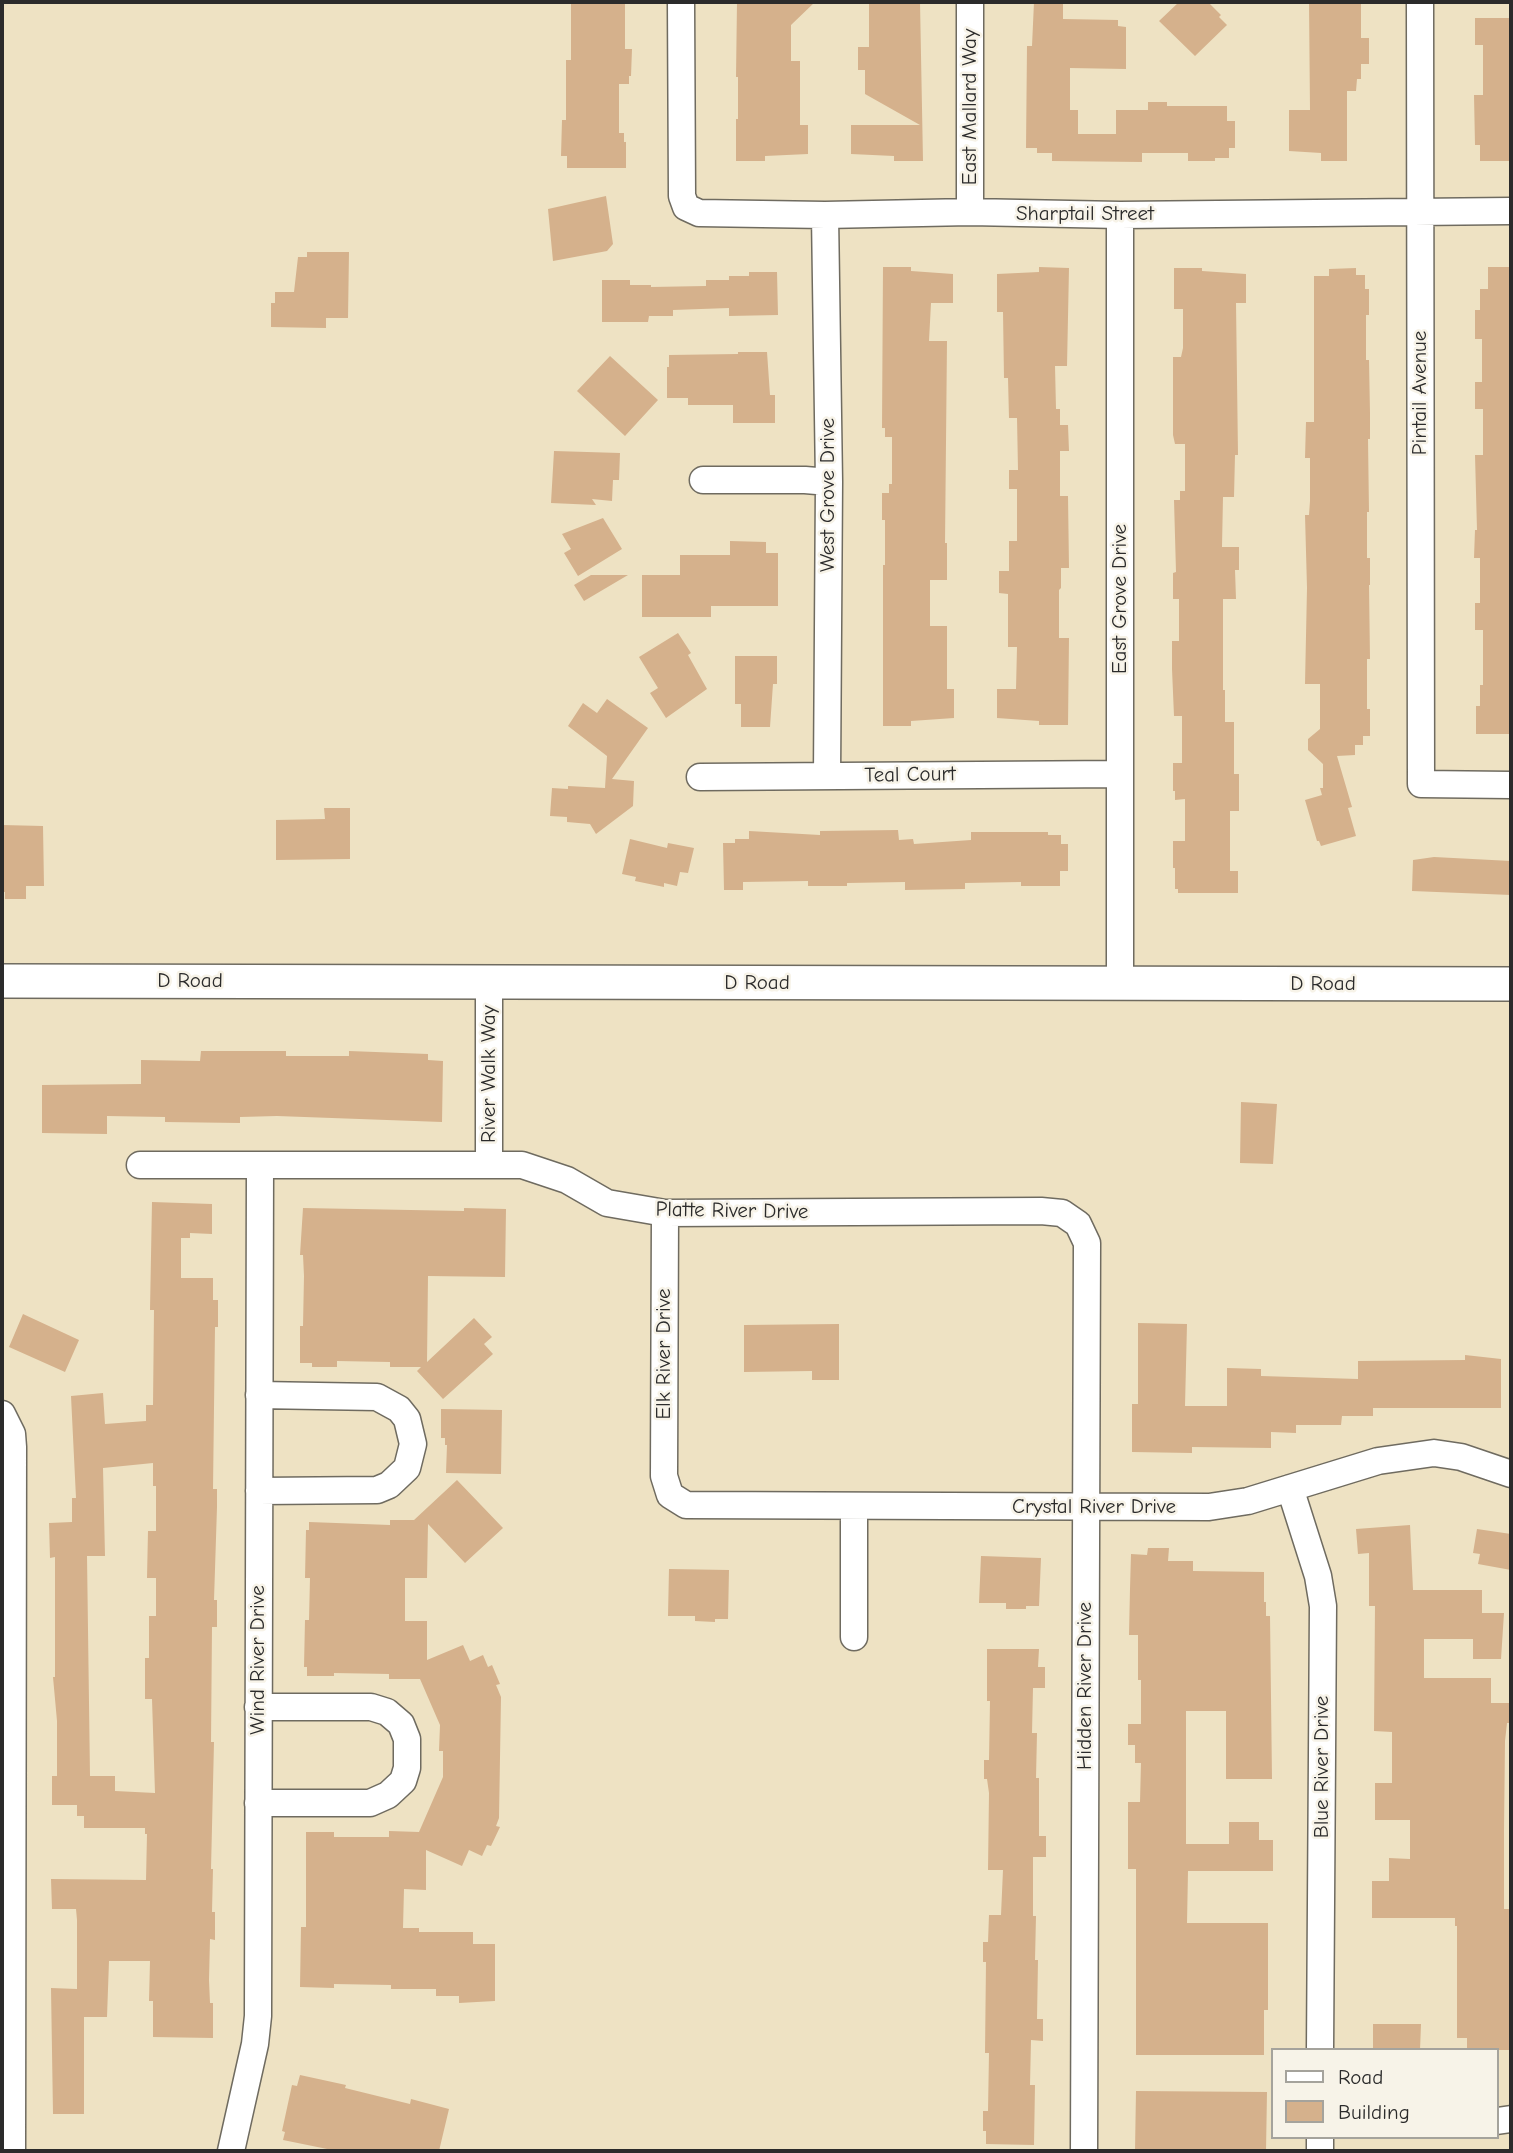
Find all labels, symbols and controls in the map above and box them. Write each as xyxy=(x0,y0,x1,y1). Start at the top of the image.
street label: East Mallard Way xyxy=(957,29,983,185)
street label: Sharptail Street xyxy=(1016,201,1154,227)
street label: Pintail Avenue xyxy=(1407,331,1433,455)
street label: West Grove Drive xyxy=(815,418,841,572)
street label: East Grove Drive xyxy=(1107,524,1133,674)
street label: Teal Court xyxy=(864,762,956,788)
street label: D Road xyxy=(157,968,223,994)
street label: D Road xyxy=(724,970,790,996)
street label: D Road xyxy=(1290,971,1356,997)
street label: River Walk Way xyxy=(476,1005,502,1143)
street label: Platte River Drive xyxy=(655,1197,809,1225)
street label: Elk River Drive xyxy=(651,1288,677,1420)
street label: Crystal River Drive xyxy=(1012,1494,1176,1520)
street label: Wind River Drive xyxy=(245,1585,271,1735)
street label: Hidden River Drive xyxy=(1072,1602,1098,1770)
street label: Blue River Drive xyxy=(1309,1696,1335,1838)
legend xyxy=(1272,2048,1499,2139)
text: Road xyxy=(1338,2065,1383,2089)
text: Building xyxy=(1338,2100,1410,2124)

